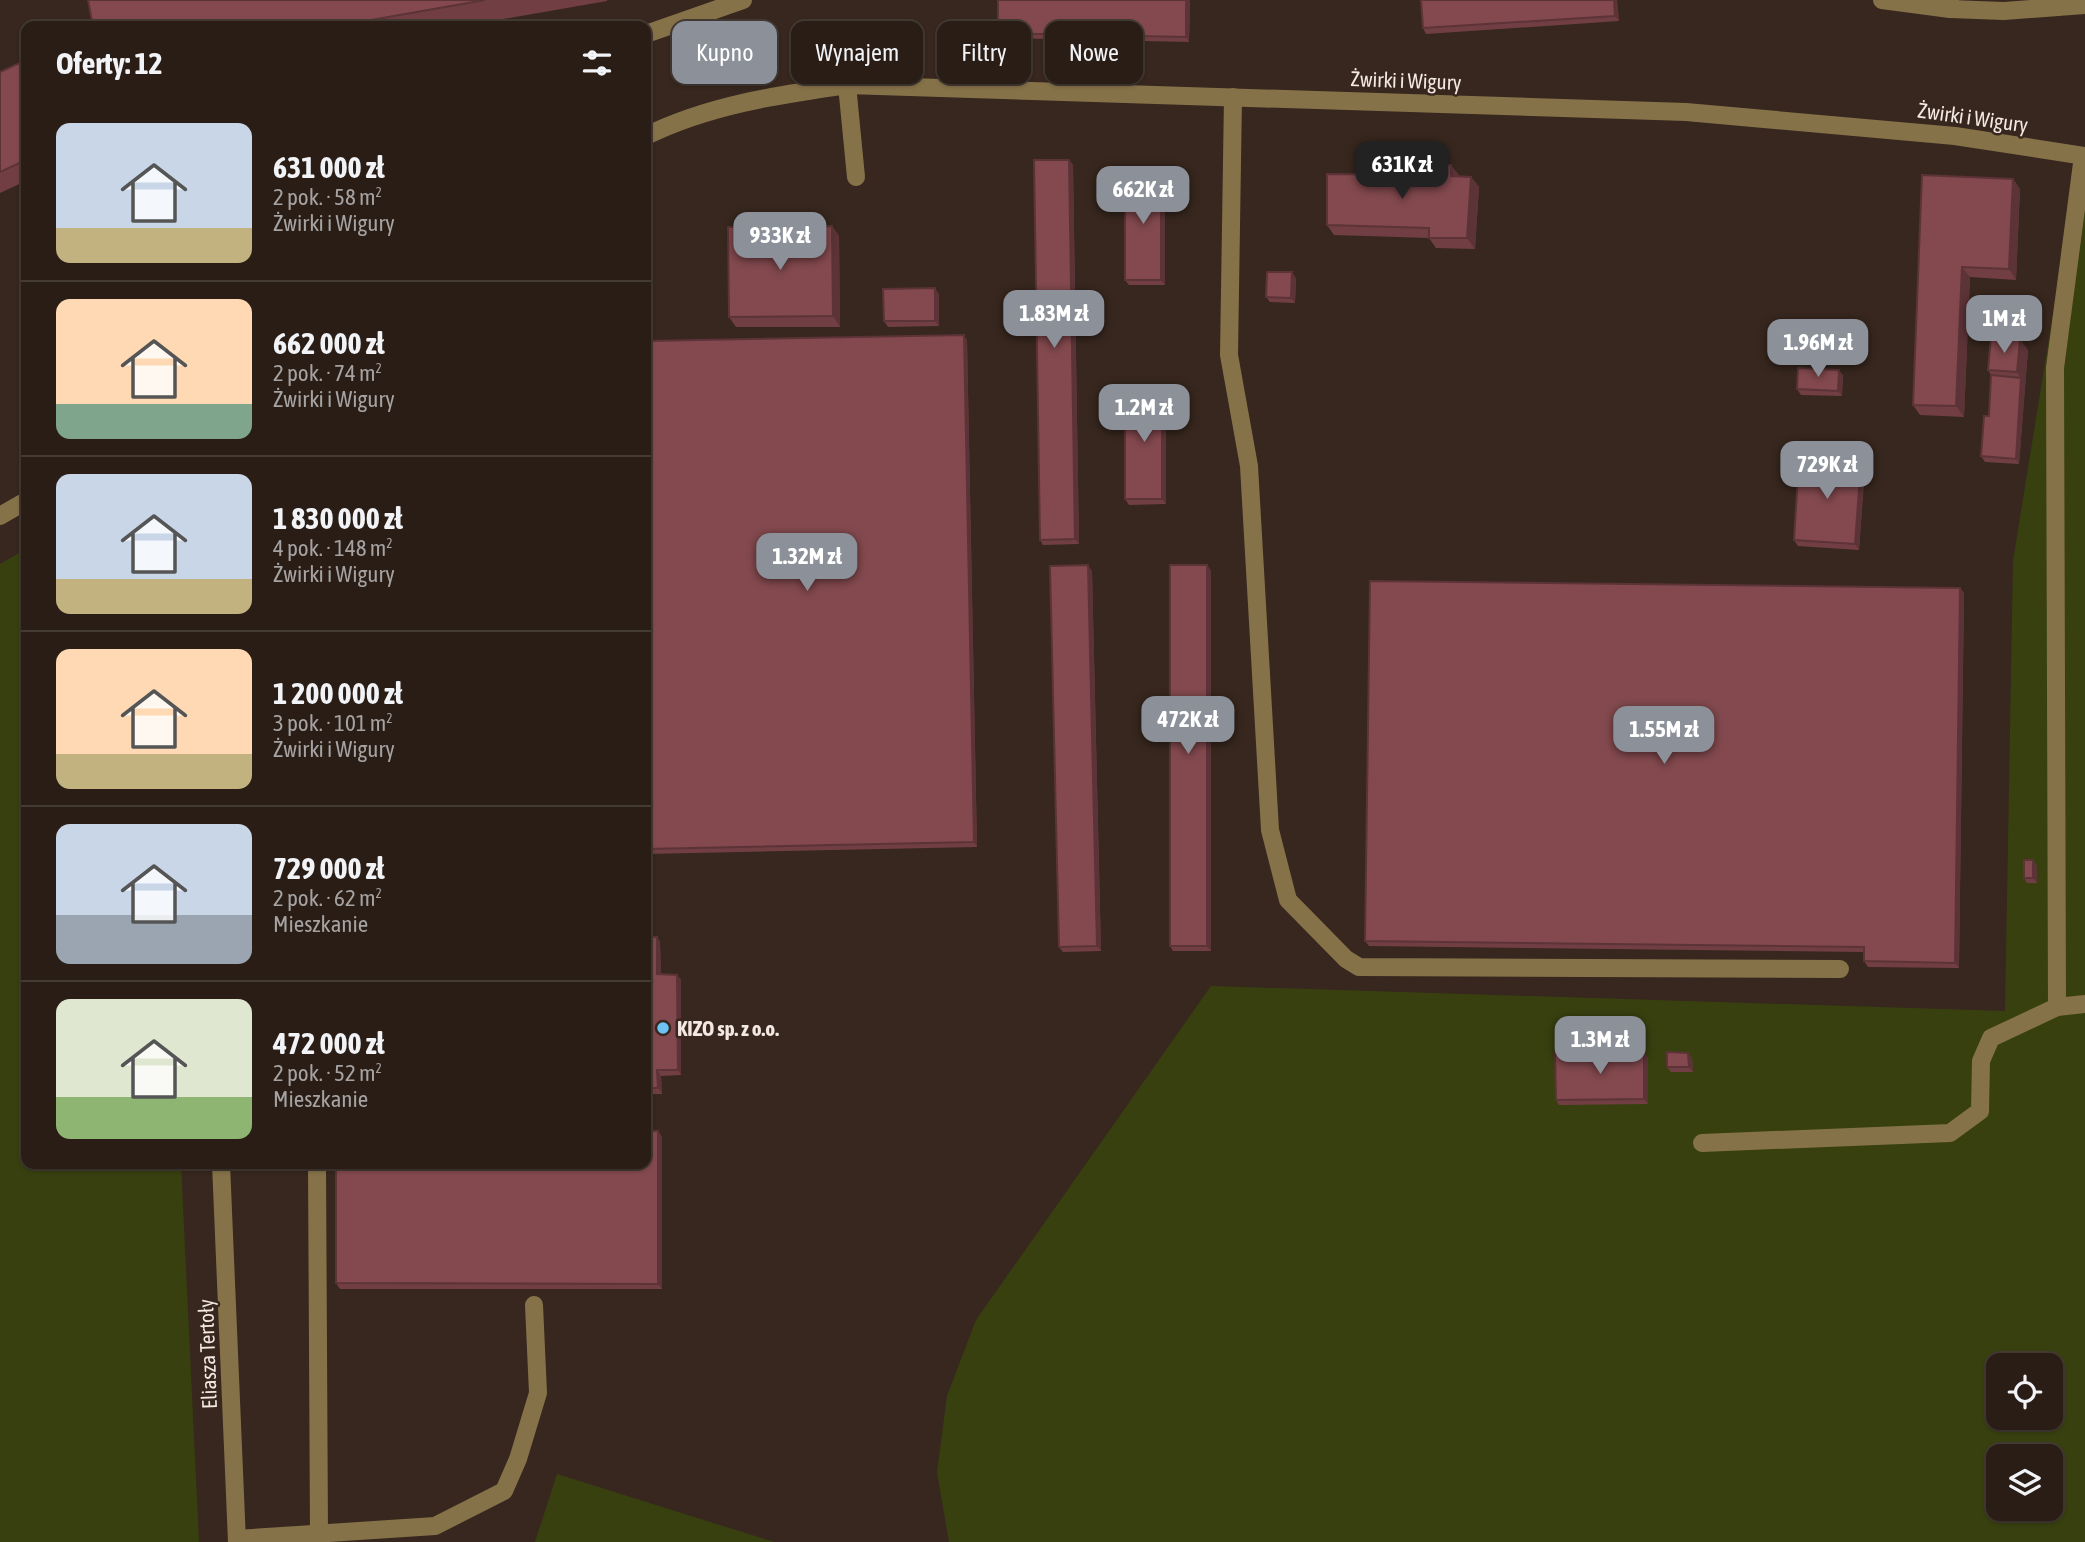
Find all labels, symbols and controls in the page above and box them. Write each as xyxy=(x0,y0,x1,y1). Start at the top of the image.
chip: Kupno xyxy=(672,21,777,84)
chip: Wynajem xyxy=(791,21,923,84)
chip: Filtry xyxy=(937,21,1031,84)
chip: Nowe xyxy=(1045,21,1143,84)
icon: filters xyxy=(578,44,616,82)
text: Oferty: 12 xyxy=(56,46,163,80)
street label: Żwirki i Wigury xyxy=(1350,66,1462,94)
street label: Żwirki i Wigury xyxy=(1916,97,2030,137)
pin: 631K zł xyxy=(1337,142,1467,201)
text: 631 000 zł xyxy=(273,150,385,184)
icon: home xyxy=(112,151,196,235)
text: 631K zł xyxy=(1371,151,1433,177)
pin: 662K zł xyxy=(1078,166,1208,226)
text: 662K zł xyxy=(1112,176,1174,202)
text: 2 pok. · 58 m² xyxy=(273,184,382,210)
text: Żwirki i Wigury xyxy=(273,210,395,236)
pin: 933K zł xyxy=(715,212,845,272)
text: 933K zł xyxy=(749,222,811,248)
pin: 1.83M zł xyxy=(982,290,1126,350)
pin: 1M zł xyxy=(1955,296,2053,355)
text: 1.83M zł xyxy=(1019,300,1089,326)
text: 1M zł xyxy=(1982,305,2026,331)
pin: 1.96M zł xyxy=(1746,320,1890,379)
text: 662 000 zł xyxy=(273,326,385,360)
icon: home xyxy=(112,327,196,411)
text: 1.96M zł xyxy=(1783,329,1853,355)
text: 2 pok. · 74 m² xyxy=(273,360,382,386)
pin: 1.2M zł xyxy=(1079,384,1209,444)
text: Żwirki i Wigury xyxy=(273,386,395,412)
text: 1.2M zł xyxy=(1115,394,1173,420)
pin: 729K zł xyxy=(1762,442,1892,501)
text: 729K zł xyxy=(1796,451,1858,477)
text: 1 830 000 zł xyxy=(273,501,403,535)
icon: home xyxy=(112,502,196,586)
pin: 1.32M zł xyxy=(735,534,879,593)
text: 4 pok. · 148 m² xyxy=(273,535,393,561)
text: 1.32M zł xyxy=(772,543,842,569)
text: Żwirki i Wigury xyxy=(273,561,395,587)
text: 1 200 000 zł xyxy=(273,676,403,710)
icon: home xyxy=(112,677,196,761)
pin: 472K zł xyxy=(1123,696,1253,756)
text: 472K zł xyxy=(1157,706,1219,732)
pin: 1.55M zł xyxy=(1592,706,1736,766)
text: 3 pok. · 101 m² xyxy=(273,710,393,736)
text: 1.55M zł xyxy=(1629,716,1699,742)
text: Żwirki i Wigury xyxy=(273,736,395,762)
text: 729 000 zł xyxy=(273,851,385,885)
icon: home xyxy=(112,852,196,936)
text: 2 pok. · 62 m² xyxy=(273,885,382,911)
text: Mieszkanie xyxy=(273,911,368,937)
place label: KIZO sp. z o.o. xyxy=(677,1016,779,1040)
pin: 1.3M zł xyxy=(1535,1016,1665,1076)
marker: KIZO sp. z o.o. xyxy=(655,1020,671,1036)
text: 472 000 zł xyxy=(273,1026,385,1060)
text: 1.3M zł xyxy=(1571,1026,1629,1052)
icon: home xyxy=(112,1027,196,1111)
text: 2 pok. · 52 m² xyxy=(273,1060,382,1086)
text: Mieszkanie xyxy=(273,1086,368,1112)
street label: Eliasza Tertoły xyxy=(193,1298,221,1409)
map controls xyxy=(1986,1353,2063,1521)
button: locate xyxy=(1986,1353,2063,1430)
button: layers xyxy=(1986,1444,2063,1521)

